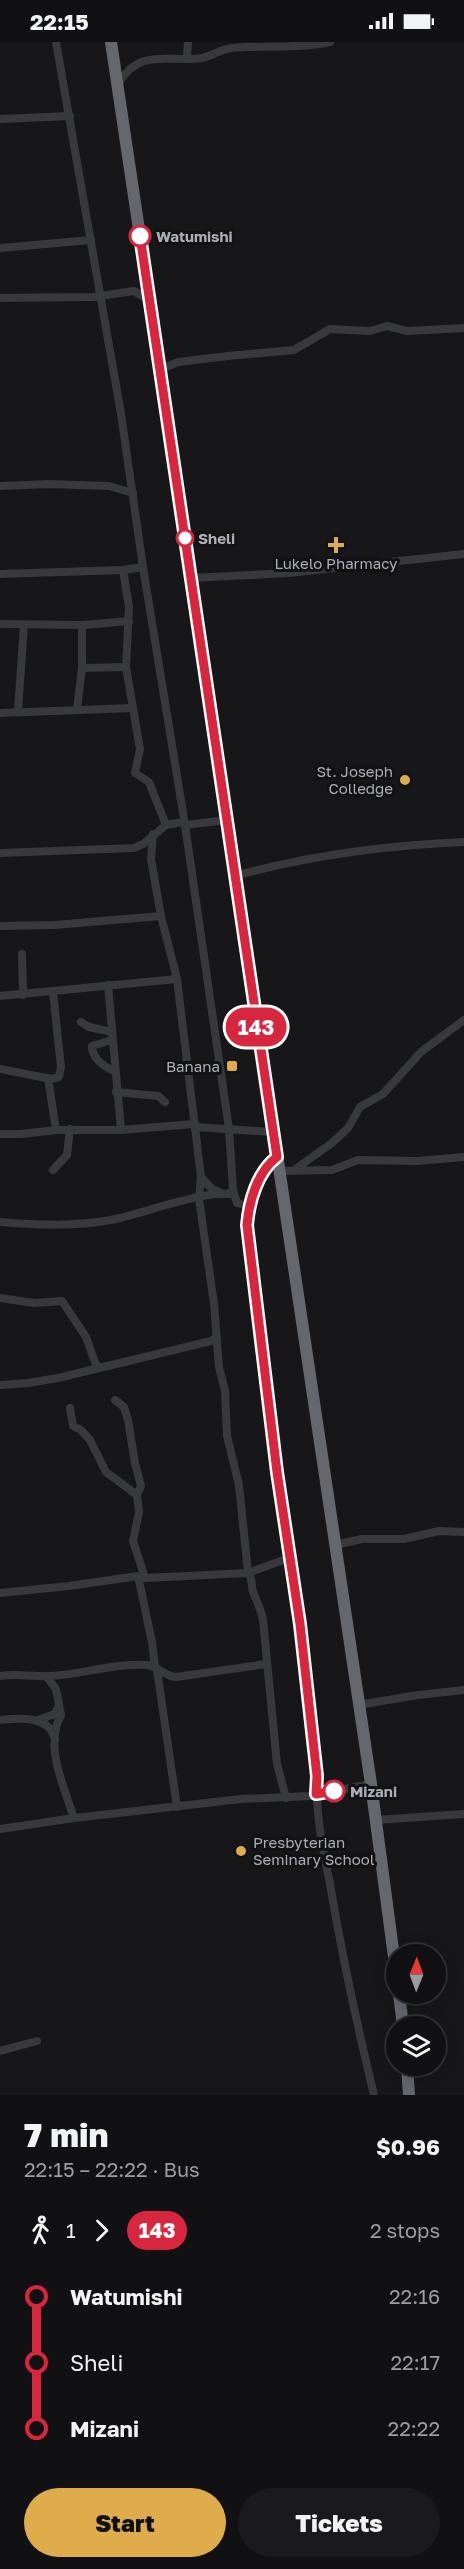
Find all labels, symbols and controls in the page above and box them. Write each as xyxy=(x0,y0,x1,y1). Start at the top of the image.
text: 22:15 xyxy=(30,8,89,35)
marker: Watumishi xyxy=(129,225,151,247)
place label: Watumishi xyxy=(156,227,233,245)
marker: Sheli xyxy=(176,529,194,547)
place label: Sheli xyxy=(198,529,235,547)
marker: Lukelo Pharmacy xyxy=(329,538,343,552)
place label: Lukelo Pharmacy xyxy=(274,554,398,572)
place label: St. Joseph Colledge xyxy=(317,762,393,797)
marker: St. Joseph Colledge xyxy=(398,773,412,787)
line badge: 143 xyxy=(222,1008,290,1046)
text: 143 xyxy=(238,1014,274,1040)
place label: Banana xyxy=(166,1057,220,1075)
marker: Banana xyxy=(225,1059,239,1073)
marker: Mizani xyxy=(323,1780,345,1802)
place label: Mizani xyxy=(350,1782,397,1800)
place label: Presbyterian Seminary School xyxy=(253,1833,375,1868)
marker: Presbyterian Seminary School xyxy=(234,1844,248,1858)
north arrow xyxy=(386,1944,446,2004)
map controls xyxy=(386,1944,446,2076)
button: layers xyxy=(386,2016,446,2076)
text: 7 min xyxy=(24,2115,108,2154)
text: $0.96 xyxy=(376,2133,440,2160)
text: 22:15 – 22:22 · Bus xyxy=(24,2157,200,2181)
icon: walk xyxy=(24,2214,57,2247)
icon: forward xyxy=(85,2214,118,2247)
text: 143 xyxy=(139,2217,175,2243)
text: 1 xyxy=(66,2218,76,2242)
text: 2 stops xyxy=(370,2218,440,2242)
text: Watumishi xyxy=(70,2283,183,2310)
text: 22:16 xyxy=(389,2284,440,2308)
text: Sheli xyxy=(70,2349,123,2376)
text: 22:17 xyxy=(391,2350,440,2374)
text: Mizani xyxy=(70,2415,139,2442)
text: 22:22 xyxy=(388,2416,440,2440)
button: Start xyxy=(24,2488,226,2557)
button: Tickets xyxy=(238,2488,440,2557)

